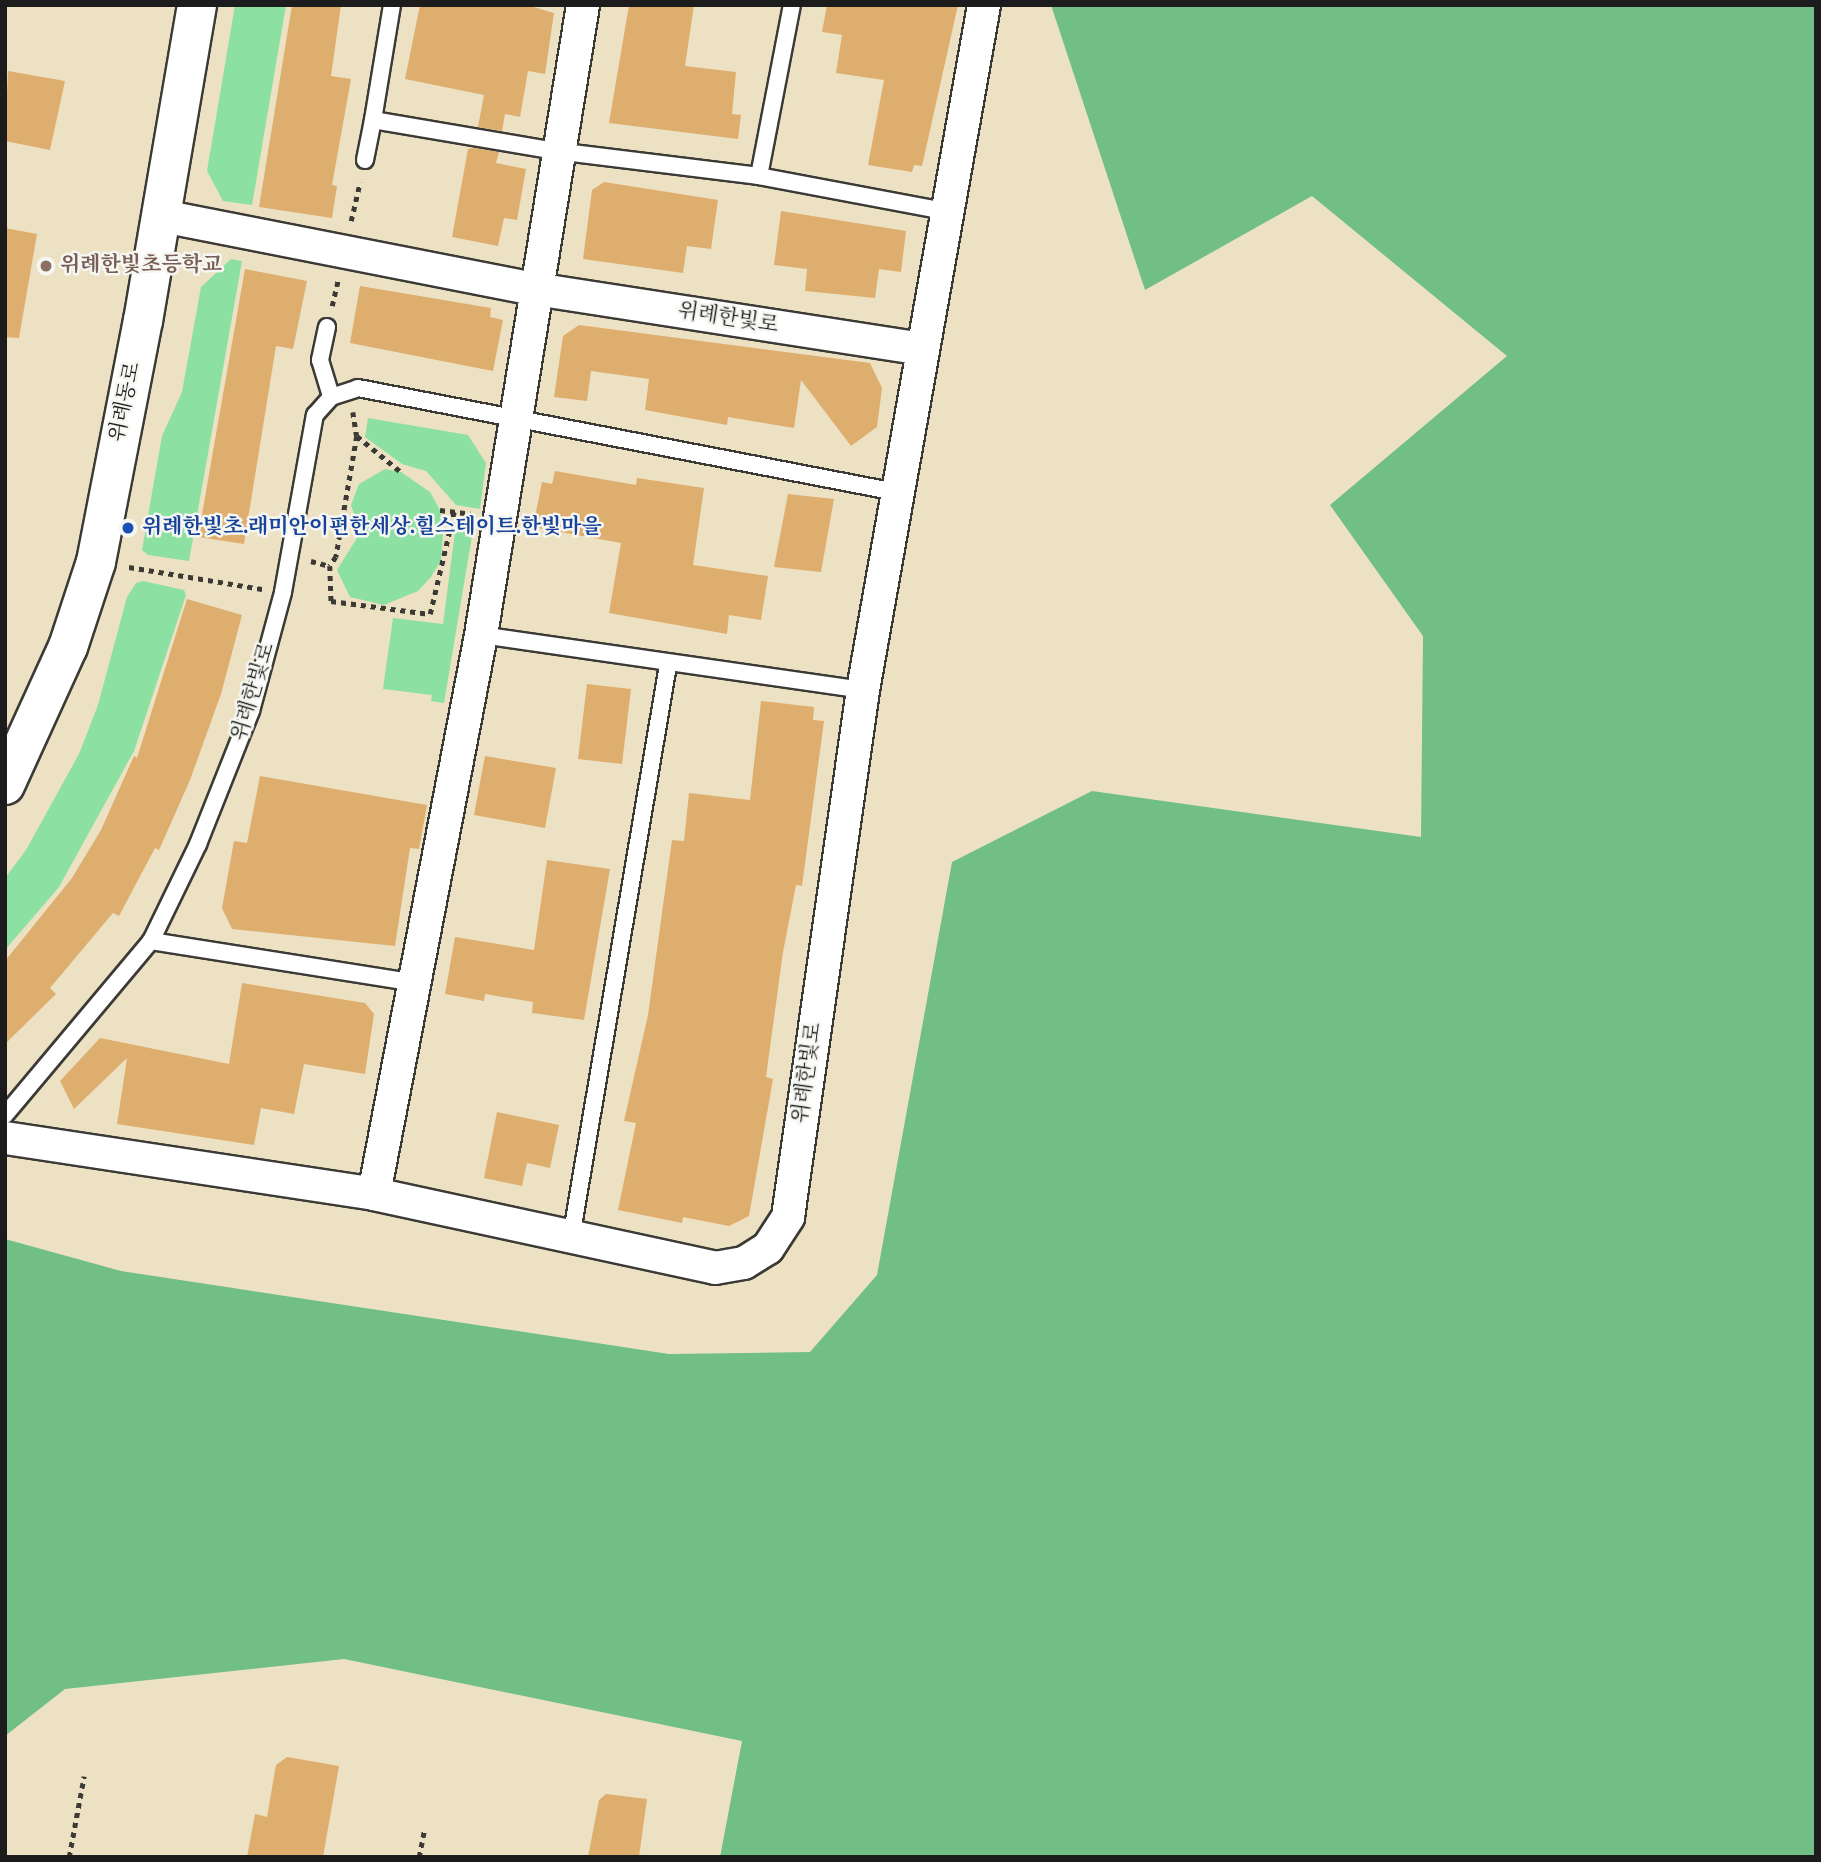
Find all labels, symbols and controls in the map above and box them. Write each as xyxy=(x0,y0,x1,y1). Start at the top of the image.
place label: 위례한빛초등학교 xyxy=(60,253,222,279)
marker: 위례한빛초등학교 xyxy=(38,258,54,274)
street label: 위례한빛로 xyxy=(676,299,780,339)
street label: 위례동로 xyxy=(105,360,147,444)
place label: 위례한빛초.래미안이편한세상.힐스테이트.한빛마을 xyxy=(142,515,602,541)
marker: 위례한빛초.래미안이편한세상.힐스테이트.한빛마을 xyxy=(120,520,136,536)
street label: 위례한빛로 xyxy=(227,640,281,744)
street label: 위례한빛로 xyxy=(788,1021,828,1125)

